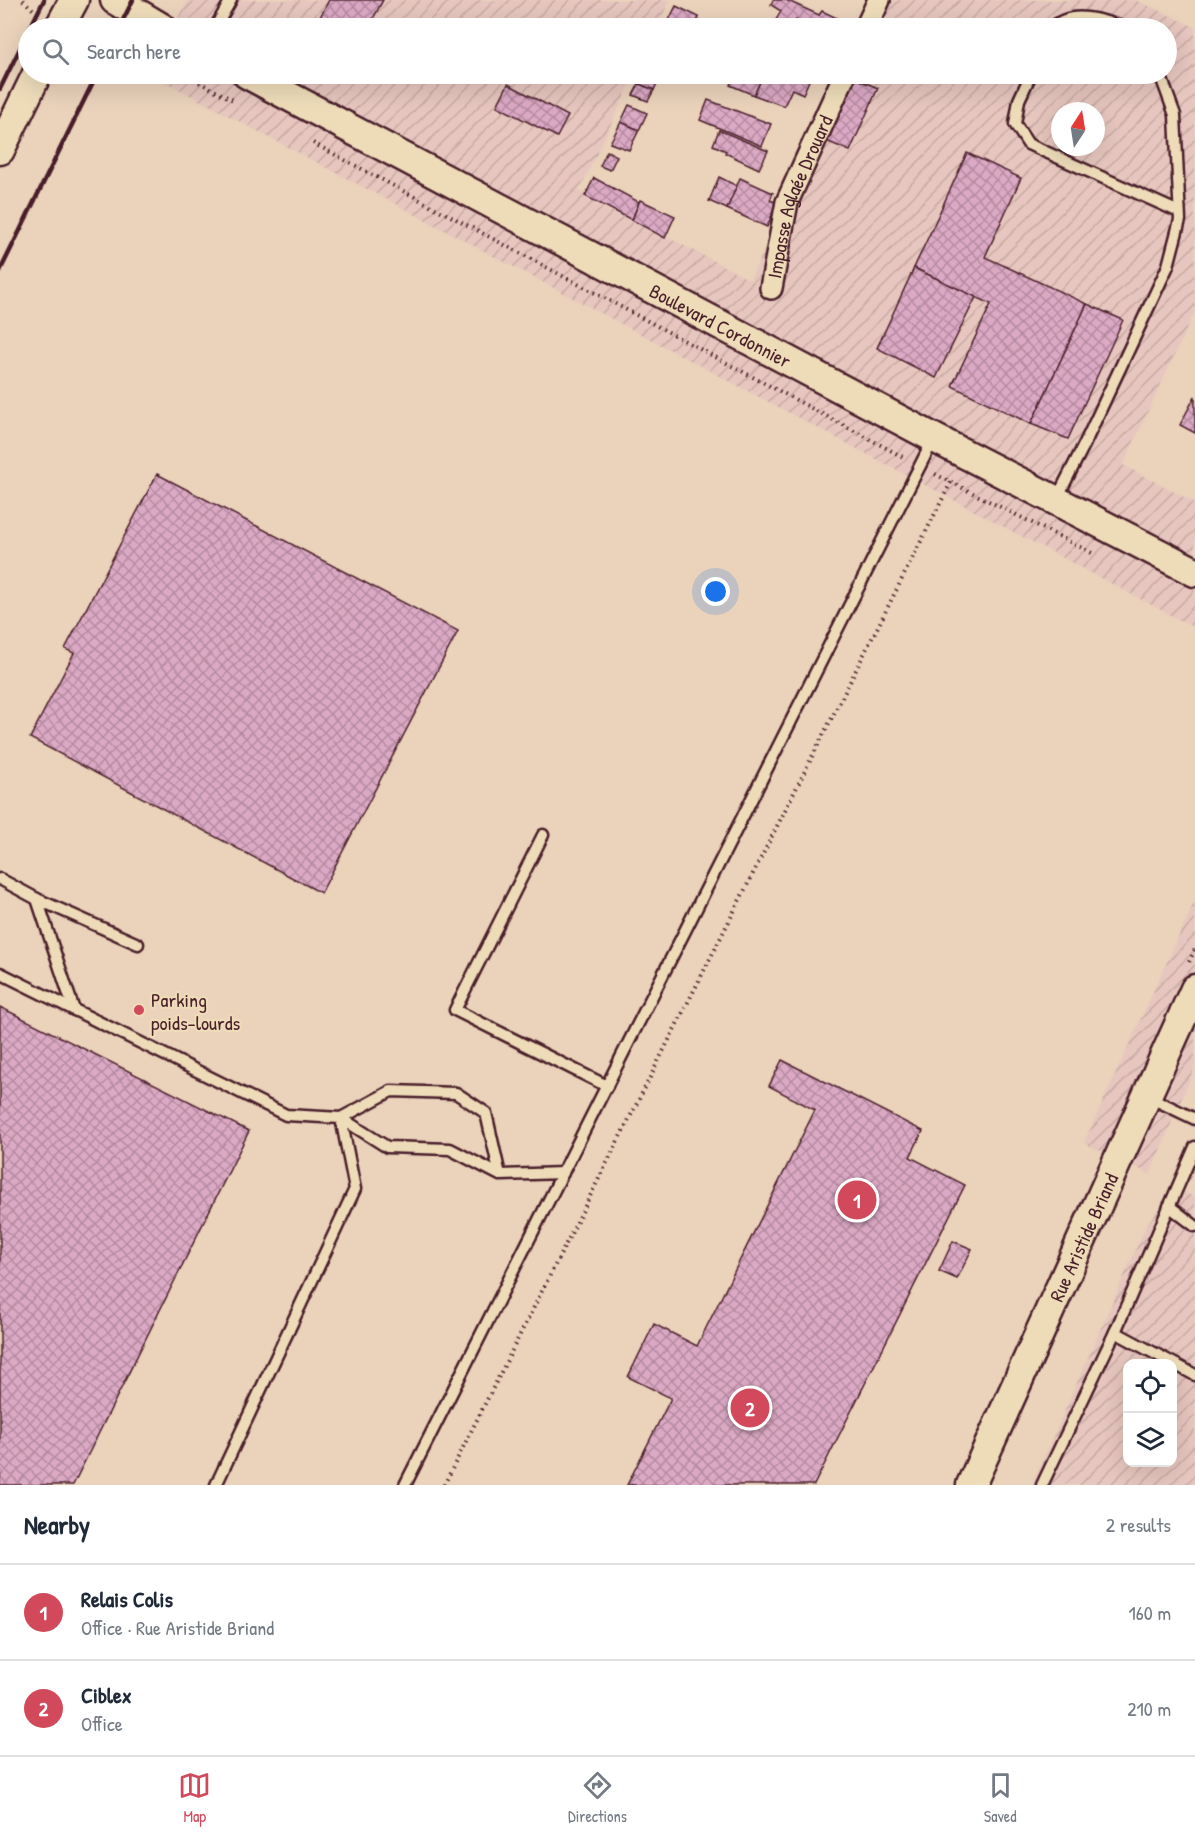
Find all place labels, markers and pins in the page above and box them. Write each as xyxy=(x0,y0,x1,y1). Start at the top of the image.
place label: Parking poids-lourds xyxy=(151,986,241,1036)
marker: Parking poids-lourds xyxy=(132,1003,146,1017)
pin: 1 xyxy=(838,1178,876,1222)
pin: 2 xyxy=(730,1386,770,1430)

